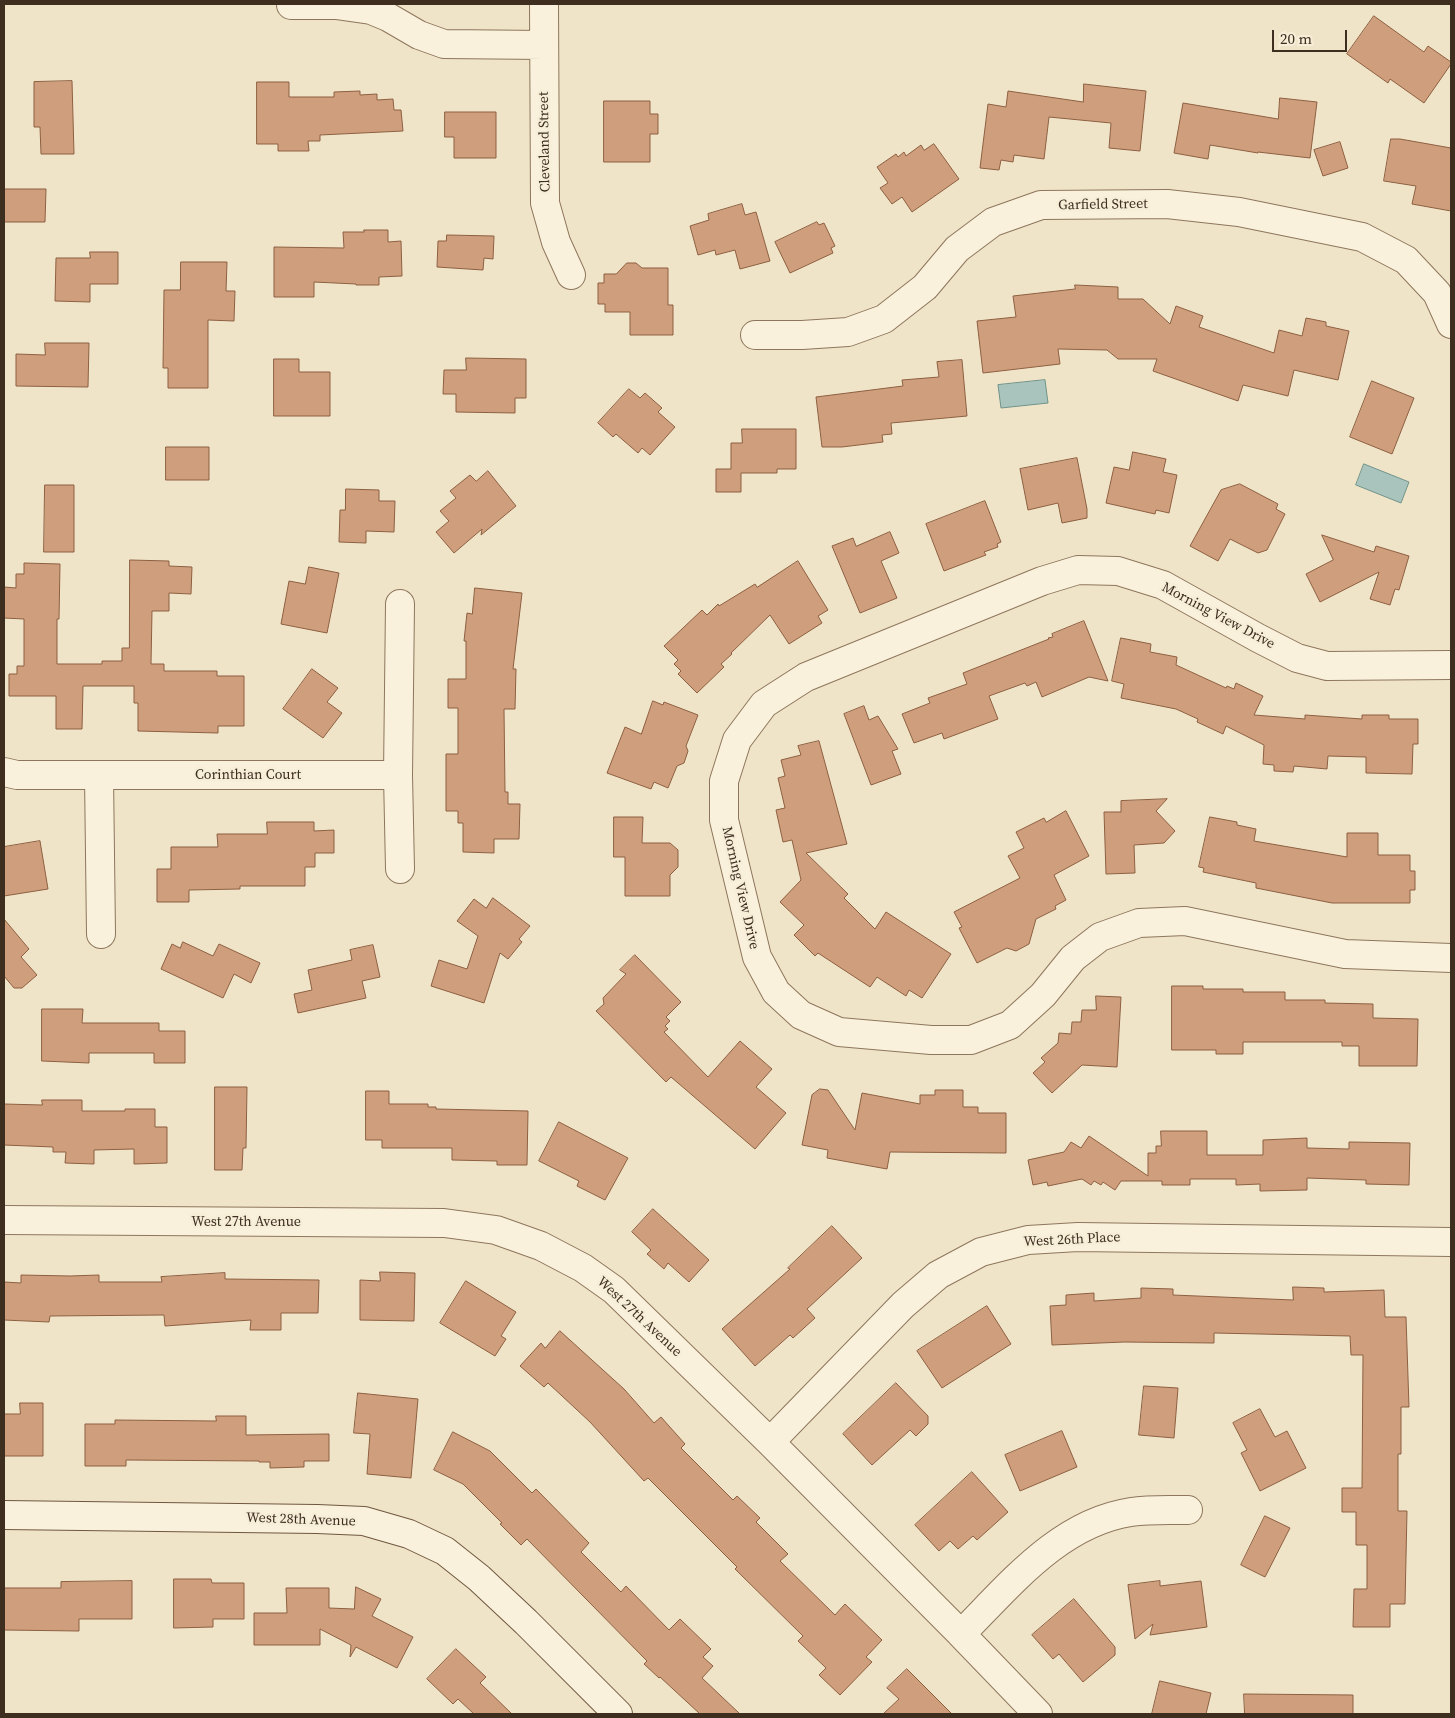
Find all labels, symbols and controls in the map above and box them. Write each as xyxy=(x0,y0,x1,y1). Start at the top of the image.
scale bar xyxy=(1275,20,1350,52)
text: 20 m xyxy=(1280,28,1312,49)
street label: Cleveland Street xyxy=(536,91,554,193)
street label: Garfield Street xyxy=(1058,196,1148,214)
street label: Morning View Drive xyxy=(1159,579,1277,653)
street label: Corinthian Court xyxy=(195,767,301,783)
street label: Morning View Drive xyxy=(718,825,762,951)
street label: West 27th Avenue xyxy=(191,1214,301,1230)
street label: West 26th Place xyxy=(1023,1229,1121,1251)
street label: West 27th Avenue xyxy=(593,1273,685,1361)
street label: West 28th Avenue xyxy=(246,1510,356,1530)

